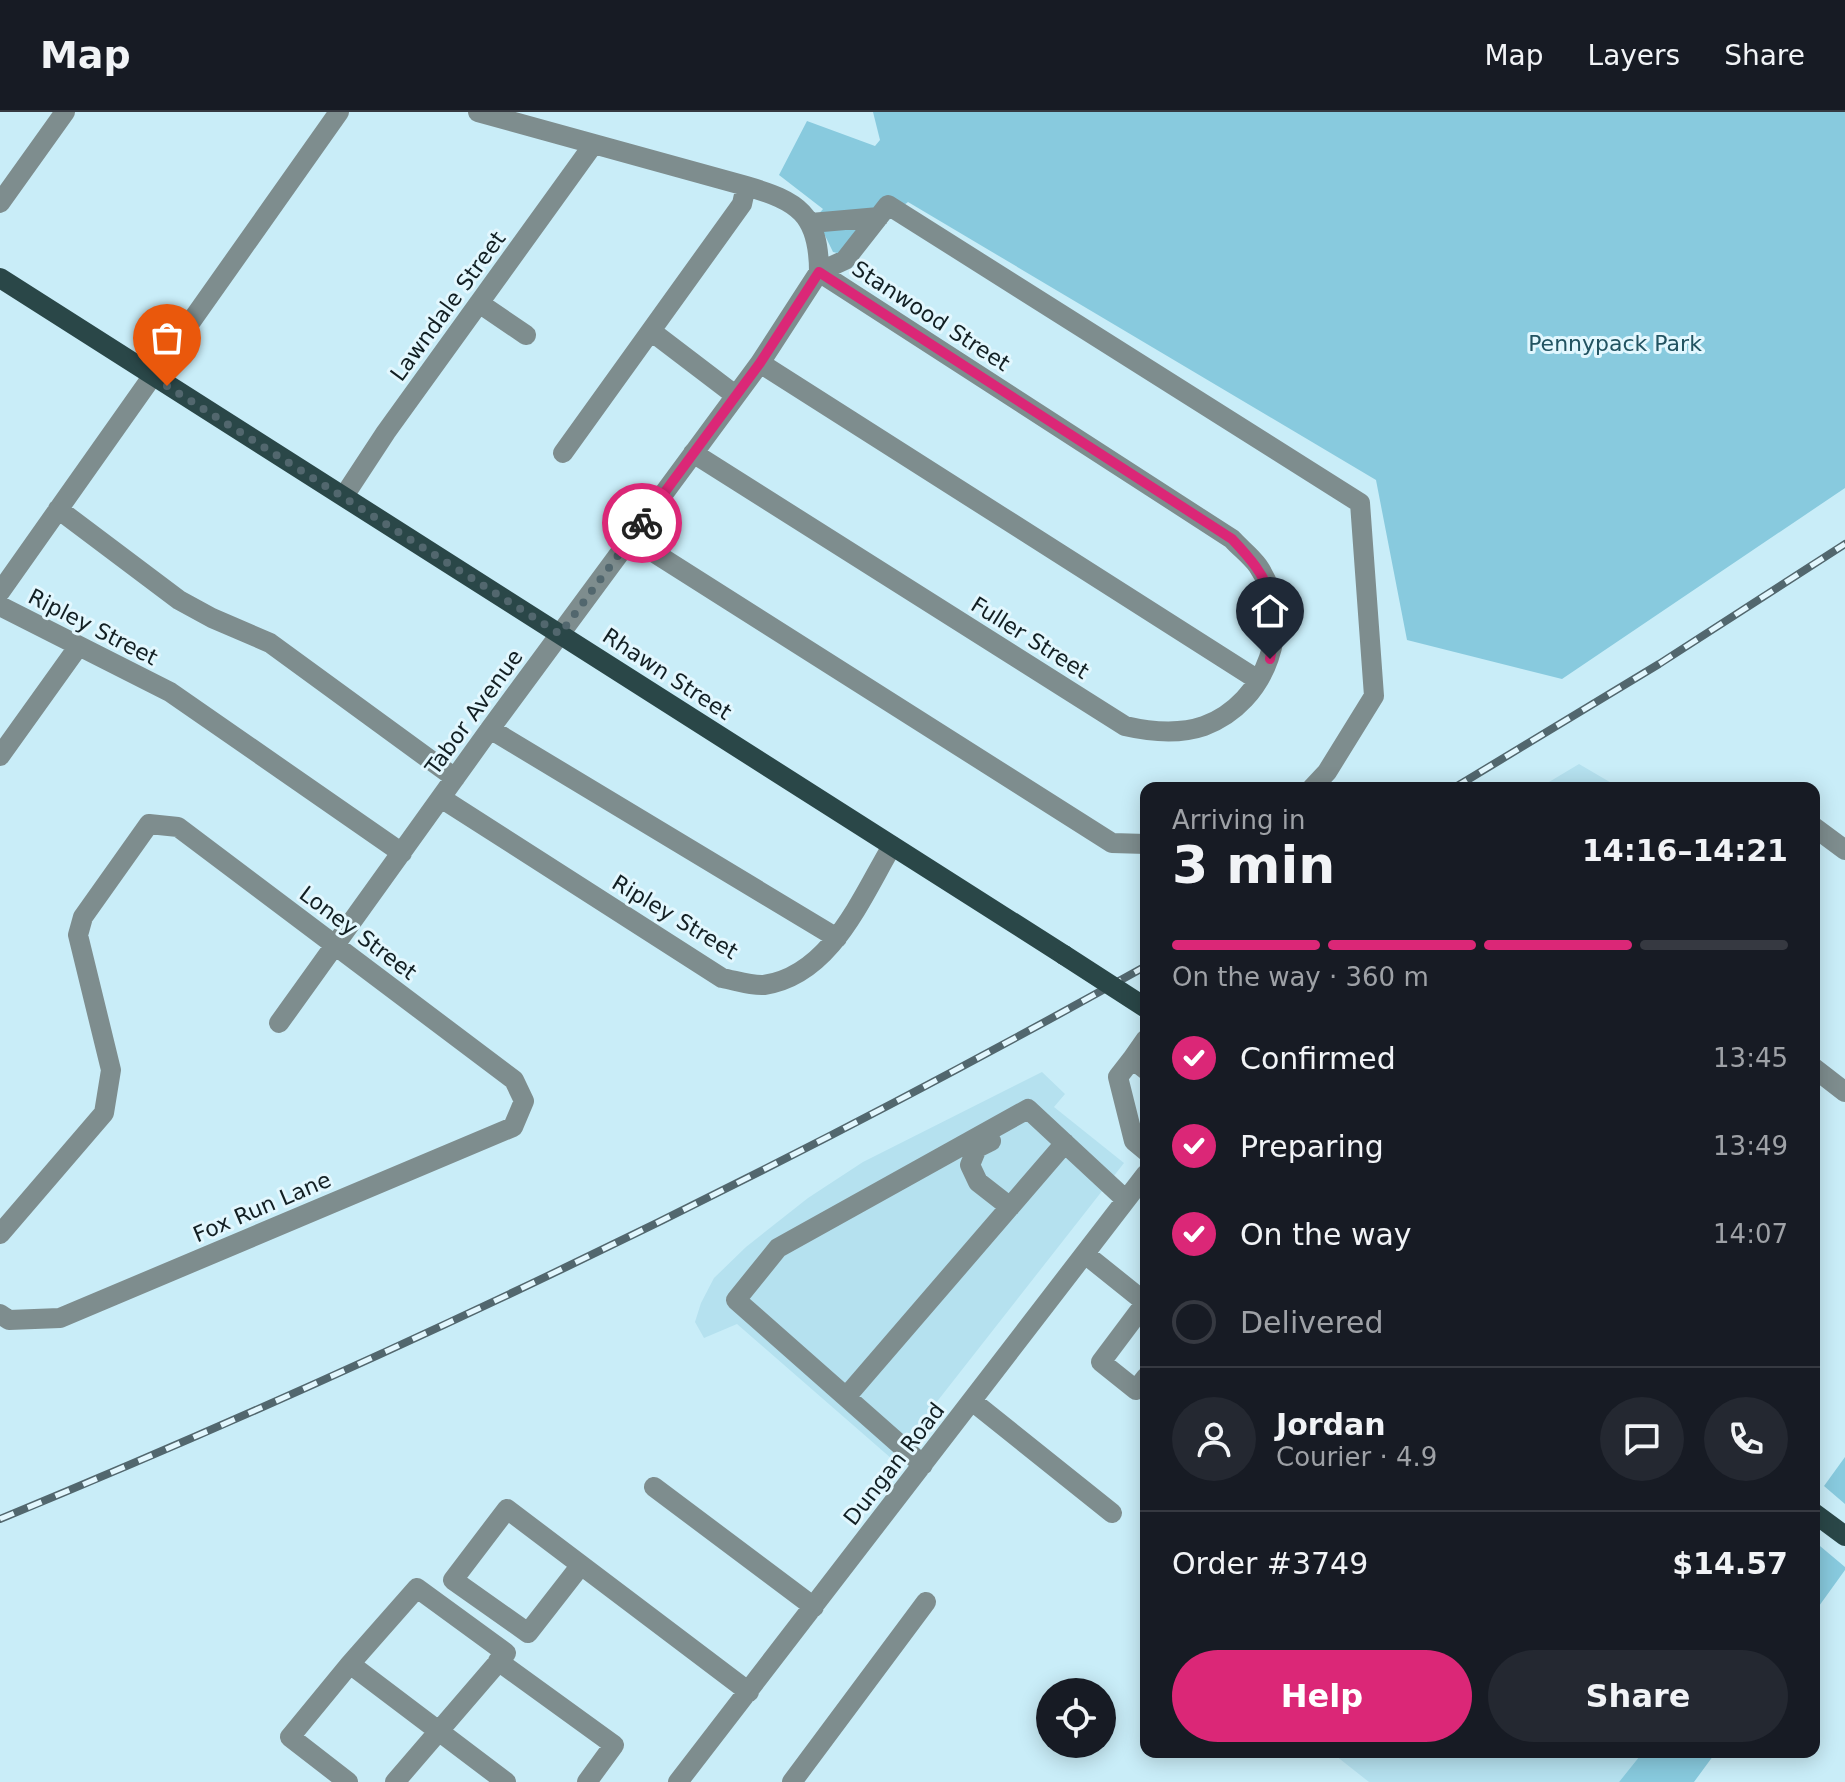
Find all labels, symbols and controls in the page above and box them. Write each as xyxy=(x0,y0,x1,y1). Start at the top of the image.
text: Map xyxy=(40,33,131,77)
text: Map xyxy=(1484,39,1544,72)
text: Layers xyxy=(1588,39,1680,72)
text: Share xyxy=(1724,39,1805,72)
street label: Lawndale Street xyxy=(385,226,511,386)
street label: Stanwood Street xyxy=(848,256,1015,376)
pin xyxy=(133,304,201,386)
icon: bag xyxy=(145,316,189,360)
park label: Pennypack Park xyxy=(1528,331,1702,356)
courier xyxy=(602,483,682,563)
icon: bike xyxy=(620,501,664,545)
pin xyxy=(1236,577,1304,659)
street label: Ripley Street xyxy=(24,584,162,671)
icon: home xyxy=(1248,589,1292,633)
street label: Fuller Street xyxy=(967,592,1094,684)
street label: Rhawn Street xyxy=(598,623,736,725)
street label: Tabor Avenue xyxy=(420,645,528,780)
text: Arriving in xyxy=(1172,805,1306,835)
text: 14:16–14:21 xyxy=(1582,833,1788,868)
text: 3 min xyxy=(1172,835,1335,895)
street label: Ripley Street xyxy=(608,870,743,964)
street label: Loney Street xyxy=(295,881,422,985)
text: On the way · 360 m xyxy=(1172,962,1429,992)
icon: check xyxy=(1172,1036,1216,1080)
text: Confirmed xyxy=(1240,1041,1396,1076)
text: 13:45 xyxy=(1713,1043,1788,1073)
icon: check xyxy=(1172,1124,1216,1168)
text: Preparing xyxy=(1240,1129,1384,1164)
text: 13:49 xyxy=(1713,1131,1788,1161)
street label: Fox Run Lane xyxy=(189,1167,335,1247)
icon: check xyxy=(1172,1212,1216,1256)
text: On the way xyxy=(1240,1217,1412,1252)
text: 14:07 xyxy=(1713,1219,1788,1249)
text: Delivered xyxy=(1240,1305,1384,1340)
button: person xyxy=(1172,1397,1256,1481)
button: chat xyxy=(1600,1397,1684,1481)
button: phone xyxy=(1704,1397,1788,1481)
street label: Dungan Road xyxy=(838,1398,950,1530)
text: Jordan xyxy=(1276,1407,1386,1442)
text: Courier · 4.9 xyxy=(1276,1442,1437,1472)
text: Order #3749 xyxy=(1172,1546,1368,1581)
text: $14.57 xyxy=(1672,1546,1788,1581)
button: Help xyxy=(1172,1650,1472,1742)
button: Share xyxy=(1488,1650,1788,1742)
map controls xyxy=(1036,1678,1116,1758)
button: locate xyxy=(1036,1678,1116,1758)

